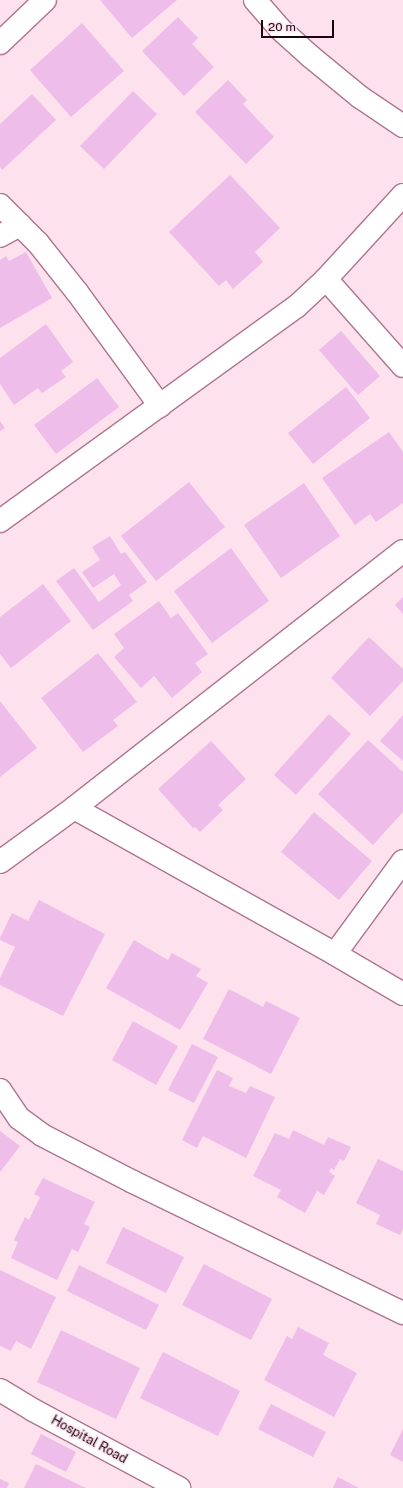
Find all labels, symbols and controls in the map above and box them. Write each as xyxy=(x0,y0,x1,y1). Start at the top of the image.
scale bar xyxy=(263,12,336,38)
text: 20 m xyxy=(268,20,296,34)
street label: Hospital Road xyxy=(48,1413,130,1467)

